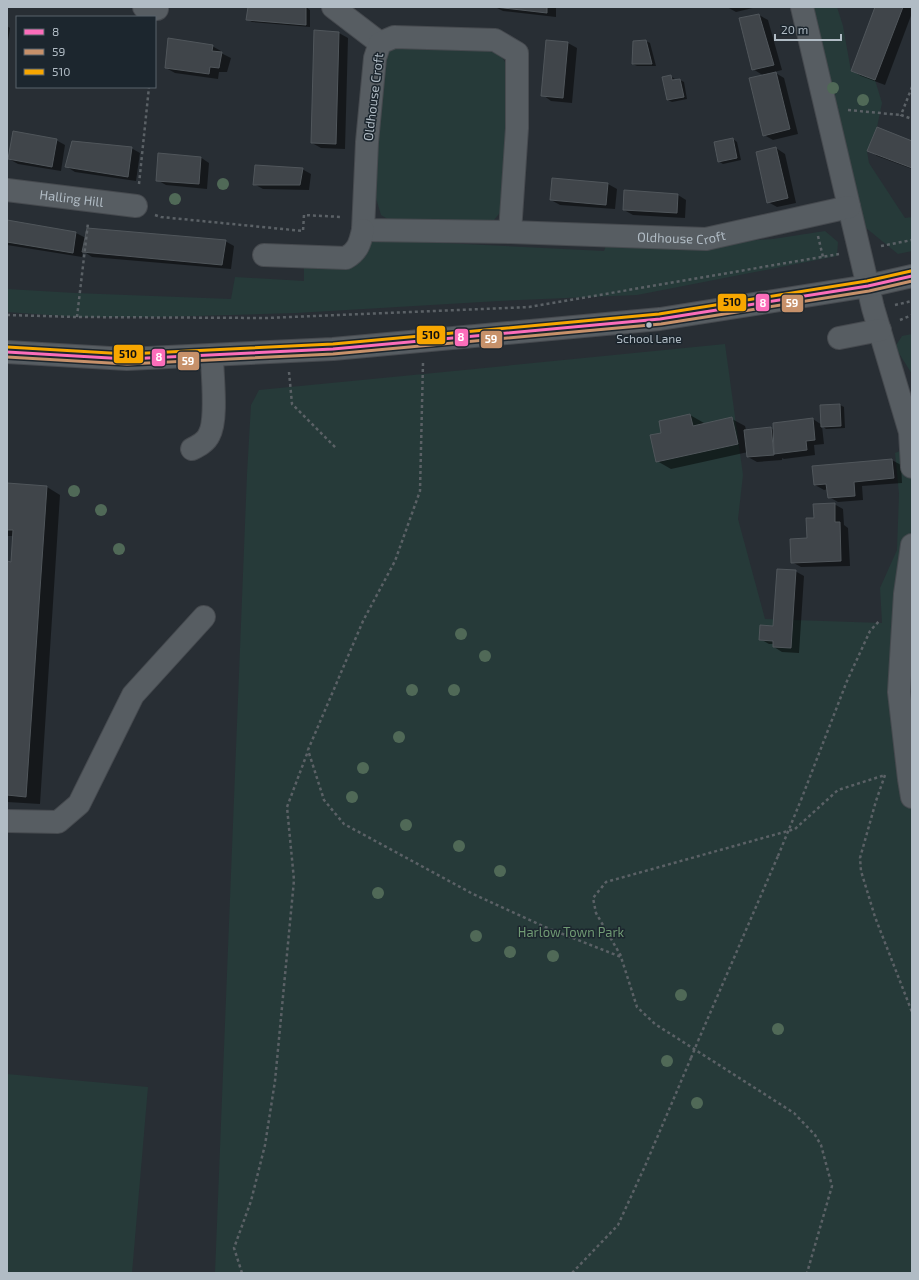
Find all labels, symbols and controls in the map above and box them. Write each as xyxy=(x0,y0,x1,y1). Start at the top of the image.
legend xyxy=(16,16,156,88)
scale bar xyxy=(775,16,841,42)
text: 20 m xyxy=(781,22,808,36)
text: 8 xyxy=(52,24,59,38)
text: 59 xyxy=(52,44,65,58)
street label: Oldhouse Croft xyxy=(360,52,386,142)
text: 510 xyxy=(52,64,70,78)
street label: Halling Hill xyxy=(39,186,104,210)
street label: Oldhouse Croft xyxy=(637,227,727,247)
line badge: 510 xyxy=(717,293,747,312)
line badge: 8 xyxy=(755,293,770,312)
line badge: 59 xyxy=(781,294,804,313)
text: 510 xyxy=(723,295,741,308)
text: 8 xyxy=(760,296,767,309)
text: 59 xyxy=(786,296,798,309)
marker: School Lane xyxy=(644,320,654,330)
line badge: 510 xyxy=(416,325,446,345)
text: 510 xyxy=(422,328,440,341)
line badge: 8 xyxy=(454,328,469,347)
text: 8 xyxy=(458,330,465,343)
line badge: 59 xyxy=(480,330,503,349)
place label: School Lane xyxy=(616,331,682,345)
text: 59 xyxy=(485,332,497,345)
line badge: 510 xyxy=(113,344,144,364)
text: 510 xyxy=(119,347,137,360)
line badge: 8 xyxy=(151,348,166,367)
text: 8 xyxy=(156,350,163,363)
line badge: 59 xyxy=(177,351,200,371)
text: 59 xyxy=(182,354,194,367)
park label: Harlow Town Park xyxy=(518,924,625,940)

